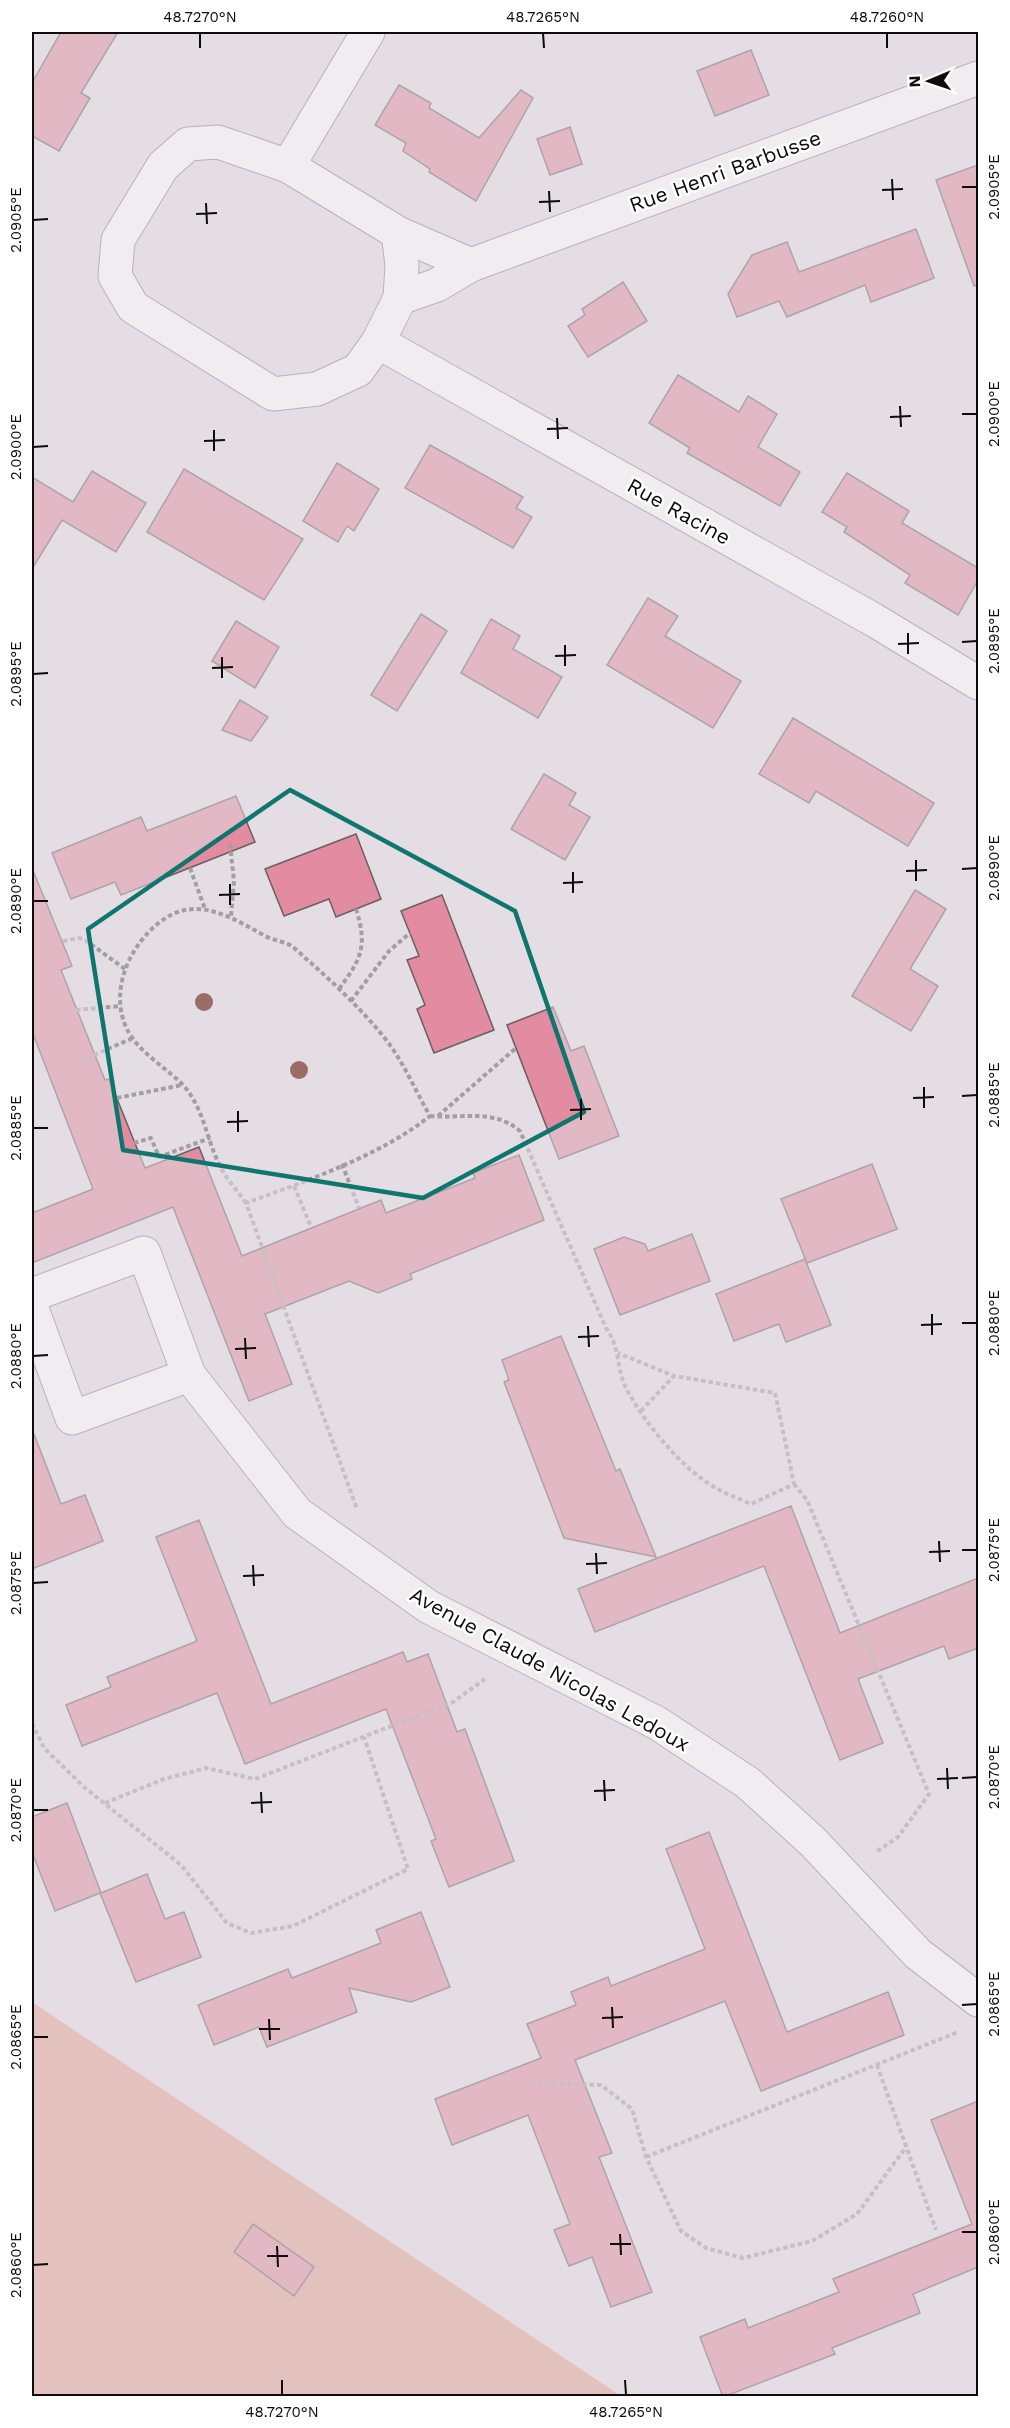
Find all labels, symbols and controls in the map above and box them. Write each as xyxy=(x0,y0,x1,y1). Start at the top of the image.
text: 48.7270°N xyxy=(163,8,237,26)
text: 48.7265°N xyxy=(506,8,580,26)
text: 48.7260°N xyxy=(850,8,924,26)
north arrow xyxy=(899,51,959,111)
text: N xyxy=(905,75,924,88)
street label: Rue Henri Barbusse xyxy=(626,125,824,217)
text: 2.0905°E xyxy=(985,154,1003,220)
text: 2.0905°E xyxy=(7,187,25,253)
text: 2.0900°E xyxy=(985,381,1003,447)
text: 2.0900°E xyxy=(7,414,25,480)
street label: Rue Racine xyxy=(623,472,735,550)
text: 2.0895°E xyxy=(985,608,1003,674)
text: 2.0895°E xyxy=(7,641,25,707)
text: 2.0890°E xyxy=(985,835,1003,901)
text: 2.0890°E xyxy=(7,868,25,934)
text: 2.0885°E xyxy=(985,1062,1003,1128)
text: 2.0885°E xyxy=(7,1095,25,1161)
text: 2.0880°E xyxy=(985,1290,1003,1356)
text: 2.0880°E xyxy=(7,1323,25,1389)
text: 2.0875°E xyxy=(985,1518,1003,1582)
text: 2.0875°E xyxy=(7,1551,25,1615)
street label: Avenue Claude Nicolas Ledoux xyxy=(406,1582,694,1756)
text: 2.0870°E xyxy=(985,1745,1003,1809)
text: 2.0870°E xyxy=(7,1778,25,1842)
text: 2.0865°E xyxy=(985,1971,1003,2037)
text: 2.0865°E xyxy=(7,2004,25,2070)
text: 2.0860°E xyxy=(985,2199,1003,2265)
text: 2.0860°E xyxy=(7,2232,25,2298)
text: 48.7270°N xyxy=(245,2403,319,2421)
text: 48.7265°N xyxy=(589,2403,663,2421)

